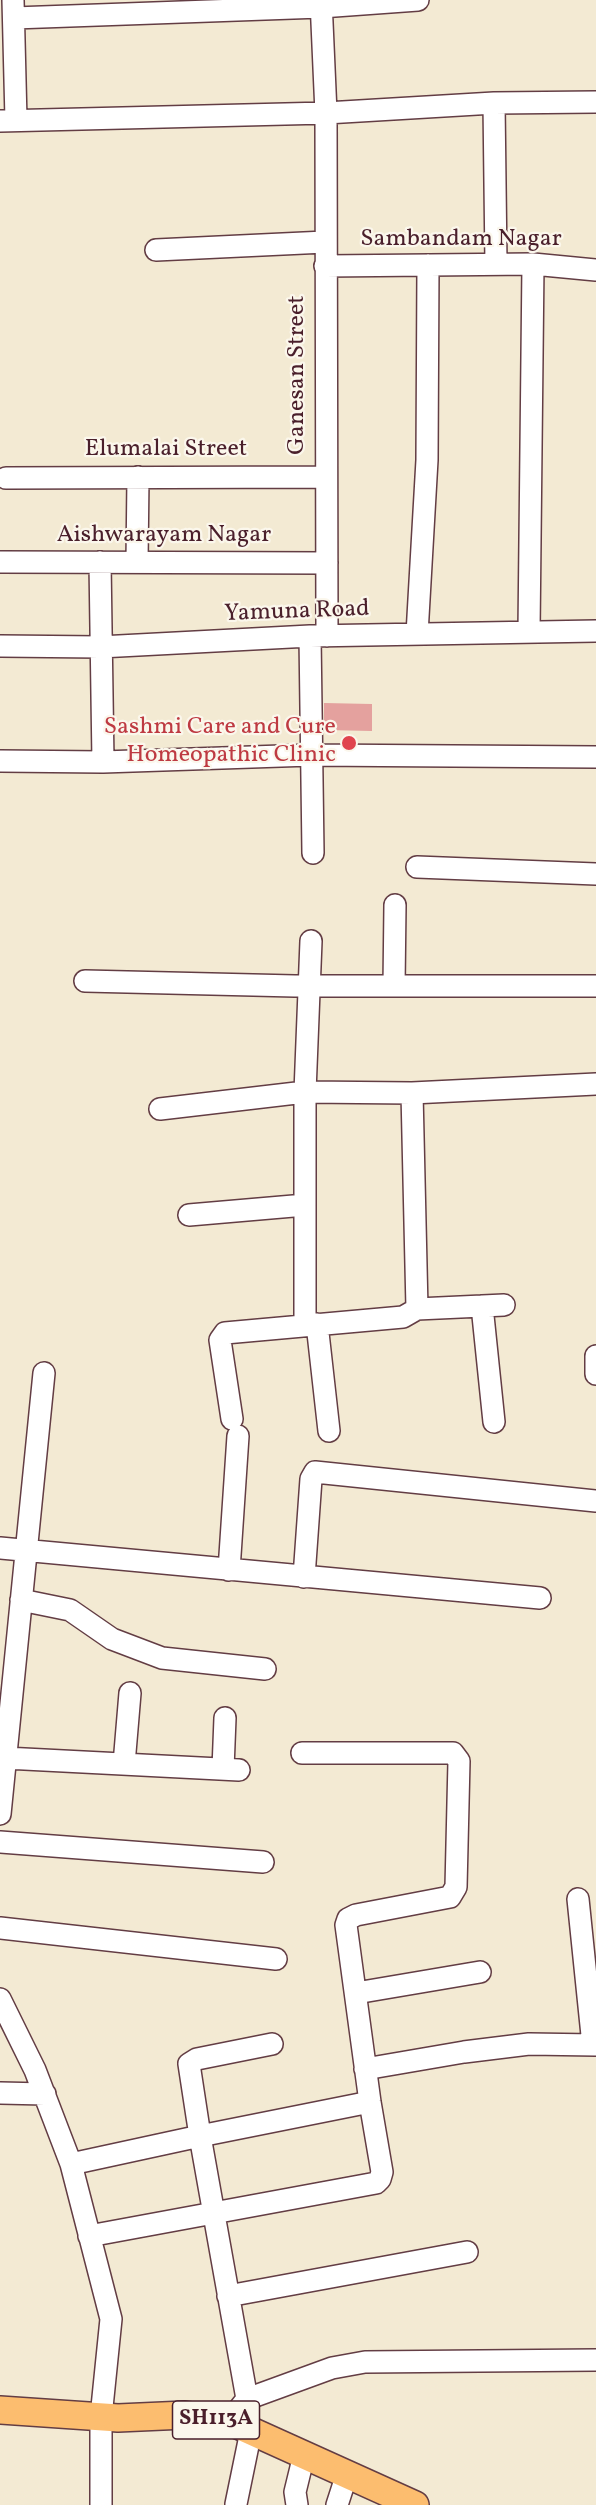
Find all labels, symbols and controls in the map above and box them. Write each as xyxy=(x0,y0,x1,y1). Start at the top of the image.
street label: Sambandam Nagar xyxy=(360,227,562,255)
street label: Ganesan Street xyxy=(285,295,313,455)
street label: Elumalai Street xyxy=(85,437,247,465)
street label: Aishwarayam Nagar xyxy=(57,523,271,551)
street label: Yamuna Road xyxy=(224,596,370,630)
place label: Sashmi Care and Cure Homeopathic Clinic xyxy=(104,715,336,771)
marker: Sashmi Care and Cure Homeopathic Clinic xyxy=(340,734,358,752)
road number: SH113A xyxy=(172,2401,260,2439)

